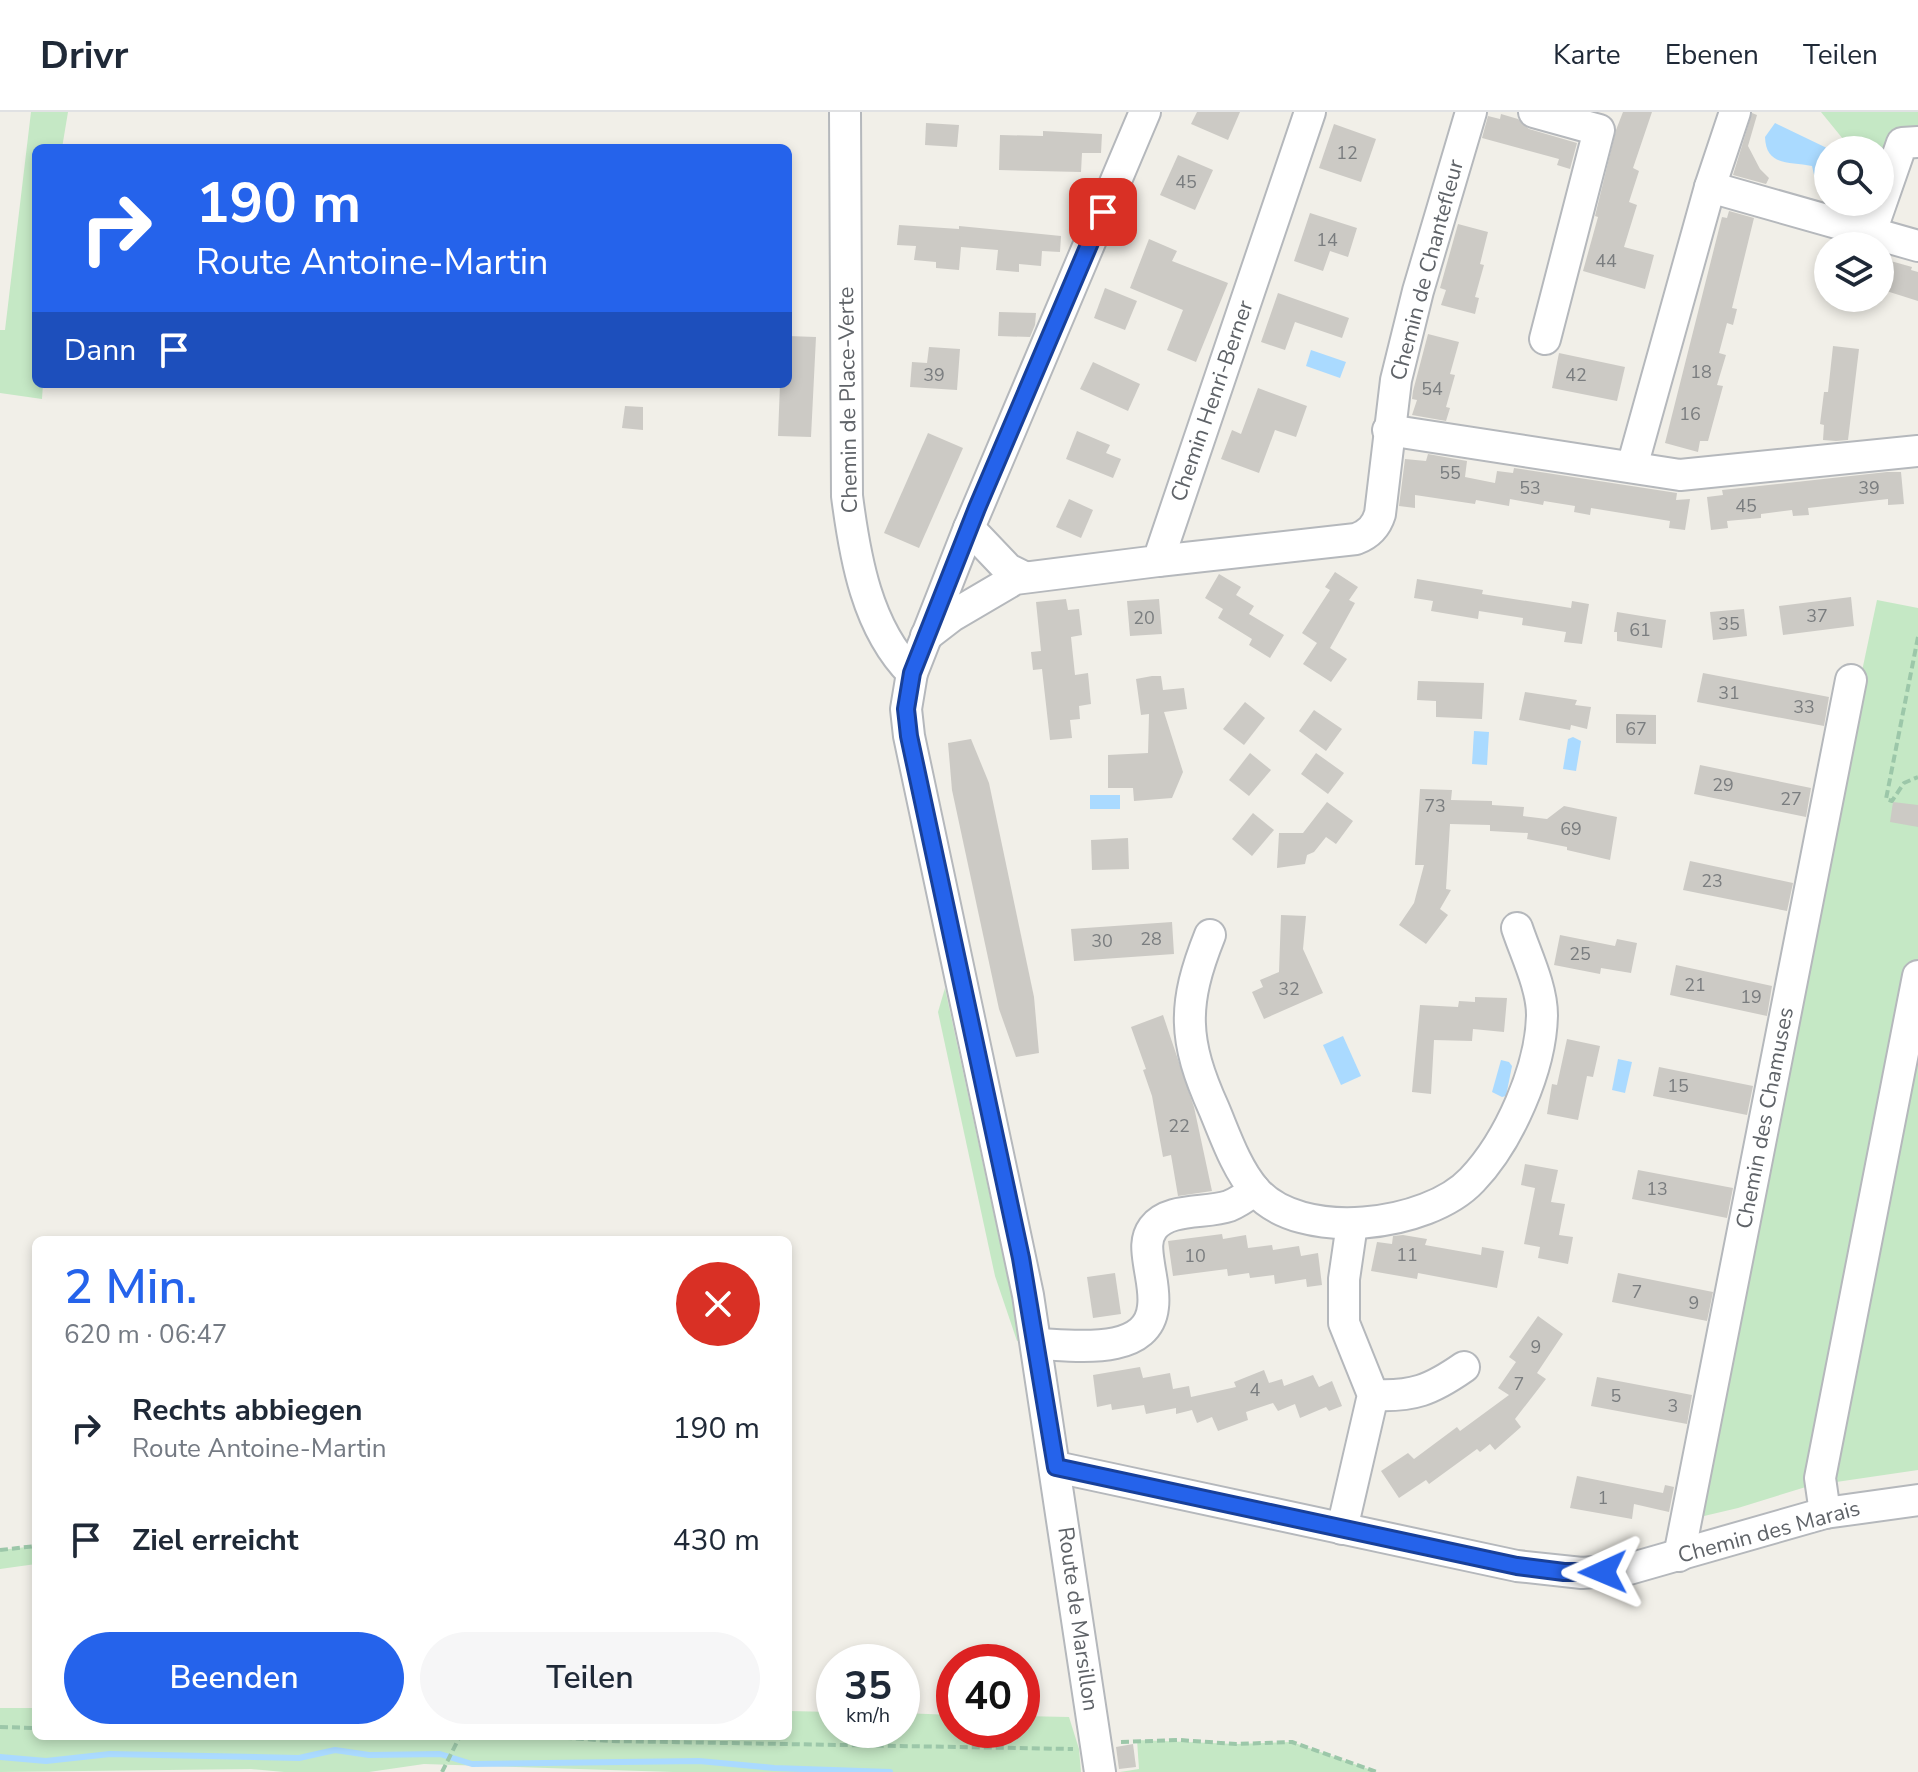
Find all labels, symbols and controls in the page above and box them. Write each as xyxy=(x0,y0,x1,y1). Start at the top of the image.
text: Drivr xyxy=(40,30,128,81)
text: Karte xyxy=(1553,36,1621,74)
text: Ebenen xyxy=(1665,36,1759,74)
text: Teilen xyxy=(1803,36,1878,74)
map controls xyxy=(1814,136,1894,312)
button: search xyxy=(1814,136,1894,216)
house number: 12 xyxy=(1336,141,1358,165)
street label: Chemin de Chantefleur xyxy=(1383,156,1471,384)
text: 190 m xyxy=(196,165,361,242)
house number: 45 xyxy=(1175,170,1197,194)
icon: right xyxy=(64,176,168,280)
pin xyxy=(1069,178,1137,246)
icon: arrive xyxy=(1081,190,1125,234)
house number: 14 xyxy=(1316,228,1338,252)
button: layers xyxy=(1814,232,1894,312)
text: Route Antoine-Martin xyxy=(196,238,549,287)
house number: 44 xyxy=(1595,249,1617,273)
street label: Chemin de Place-Verte xyxy=(831,286,865,514)
street label: Chemin Henri-Berner xyxy=(1163,296,1261,506)
icon: arrive xyxy=(152,328,196,372)
text: Dann xyxy=(64,330,136,371)
house number: 18 xyxy=(1690,360,1712,384)
house number: 39 xyxy=(923,363,945,387)
house number: 42 xyxy=(1565,363,1587,387)
house number: 54 xyxy=(1421,377,1443,401)
house number: 16 xyxy=(1679,402,1701,426)
house number: 55 xyxy=(1439,461,1461,485)
house number: 53 xyxy=(1519,476,1541,500)
house number: 39 xyxy=(1858,476,1880,500)
house number: 45 xyxy=(1735,494,1757,518)
house number: 37 xyxy=(1806,604,1828,628)
house number: 20 xyxy=(1133,606,1155,630)
house number: 35 xyxy=(1718,612,1740,636)
house number: 61 xyxy=(1629,618,1651,642)
house number: 31 xyxy=(1718,681,1740,705)
house number: 33 xyxy=(1793,695,1815,719)
house number: 67 xyxy=(1625,717,1647,741)
house number: 29 xyxy=(1712,773,1734,797)
house number: 27 xyxy=(1780,787,1802,811)
house number: 73 xyxy=(1424,794,1446,818)
house number: 69 xyxy=(1560,817,1582,841)
house number: 23 xyxy=(1701,869,1723,893)
house number: 28 xyxy=(1140,927,1162,951)
house number: 30 xyxy=(1091,929,1113,953)
house number: 25 xyxy=(1569,942,1591,966)
house number: 21 xyxy=(1684,973,1706,997)
house number: 32 xyxy=(1278,977,1300,1001)
house number: 19 xyxy=(1740,985,1762,1009)
street label: Chemin des Chamuses xyxy=(1729,1005,1801,1231)
house number: 15 xyxy=(1667,1074,1689,1098)
house number: 22 xyxy=(1168,1114,1190,1138)
house number: 13 xyxy=(1646,1177,1668,1201)
house number: 11 xyxy=(1396,1243,1418,1267)
house number: 10 xyxy=(1184,1244,1206,1268)
text: 2 Min. xyxy=(64,1254,197,1320)
button: close xyxy=(676,1262,760,1346)
house number: 7 xyxy=(1632,1280,1642,1304)
house number: 9 xyxy=(1689,1291,1699,1315)
text: 620 m · 06:47 xyxy=(64,1317,227,1352)
house number: 9 xyxy=(1531,1335,1541,1359)
house number: 7 xyxy=(1514,1372,1524,1396)
house number: 4 xyxy=(1250,1378,1261,1402)
house number: 5 xyxy=(1611,1384,1621,1408)
text: Rechts abbiegen xyxy=(132,1390,363,1431)
house number: 3 xyxy=(1668,1394,1678,1418)
icon: right xyxy=(64,1406,108,1450)
text: 190 m xyxy=(673,1408,760,1449)
text: Route Antoine-Martin xyxy=(132,1431,387,1466)
house number: 1 xyxy=(1598,1486,1608,1510)
street label: Chemin des Marais xyxy=(1675,1493,1863,1571)
icon: arrive xyxy=(64,1518,108,1562)
text: Ziel erreicht xyxy=(132,1520,298,1561)
text: 430 m xyxy=(673,1520,760,1561)
street label: Route de Marsillon xyxy=(1050,1525,1106,1713)
position arrow xyxy=(1561,1530,1645,1614)
button: Beenden xyxy=(64,1632,404,1724)
button: Teilen xyxy=(420,1632,760,1724)
speed limit sign: 40 xyxy=(936,1644,1040,1748)
text: 35 xyxy=(844,1659,892,1713)
text: km/h xyxy=(846,1702,890,1729)

